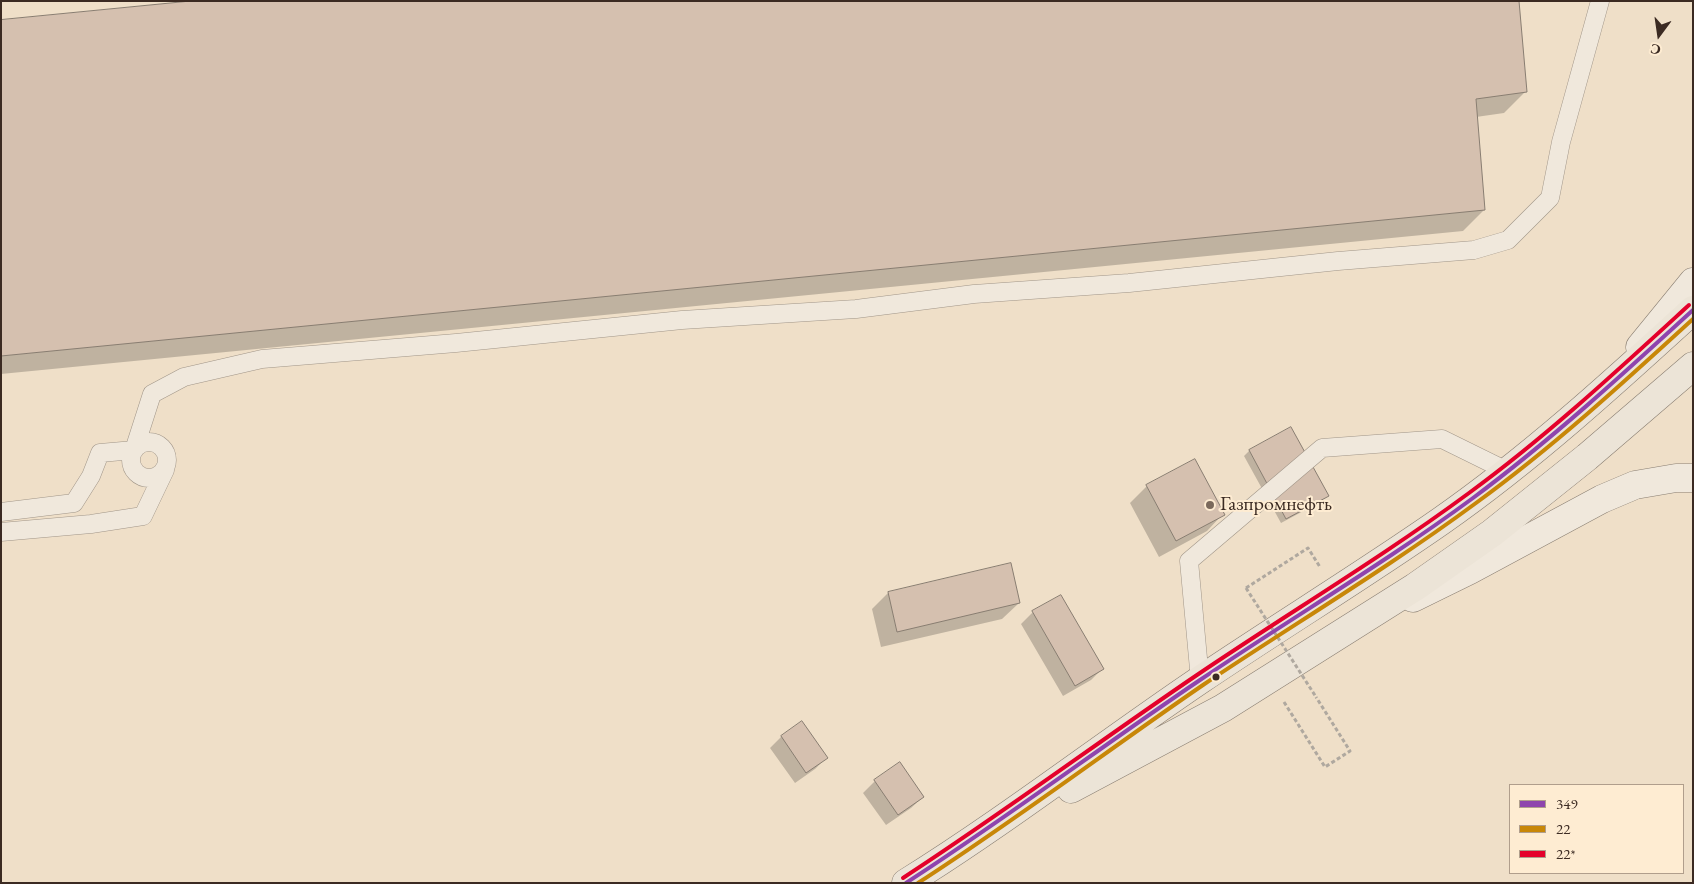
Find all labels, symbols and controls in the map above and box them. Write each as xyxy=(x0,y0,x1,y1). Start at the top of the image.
north arrow xyxy=(1634,10,1684,60)
text: С xyxy=(1648,40,1662,59)
place label: Газпромнефть xyxy=(1220,493,1332,517)
marker: Газпромнефть xyxy=(1204,499,1216,511)
unlabelled marker xyxy=(1211,672,1221,682)
legend xyxy=(1509,784,1684,874)
text: 349 xyxy=(1556,794,1578,813)
text: 22 xyxy=(1556,819,1570,838)
text: 22* xyxy=(1556,844,1576,863)

